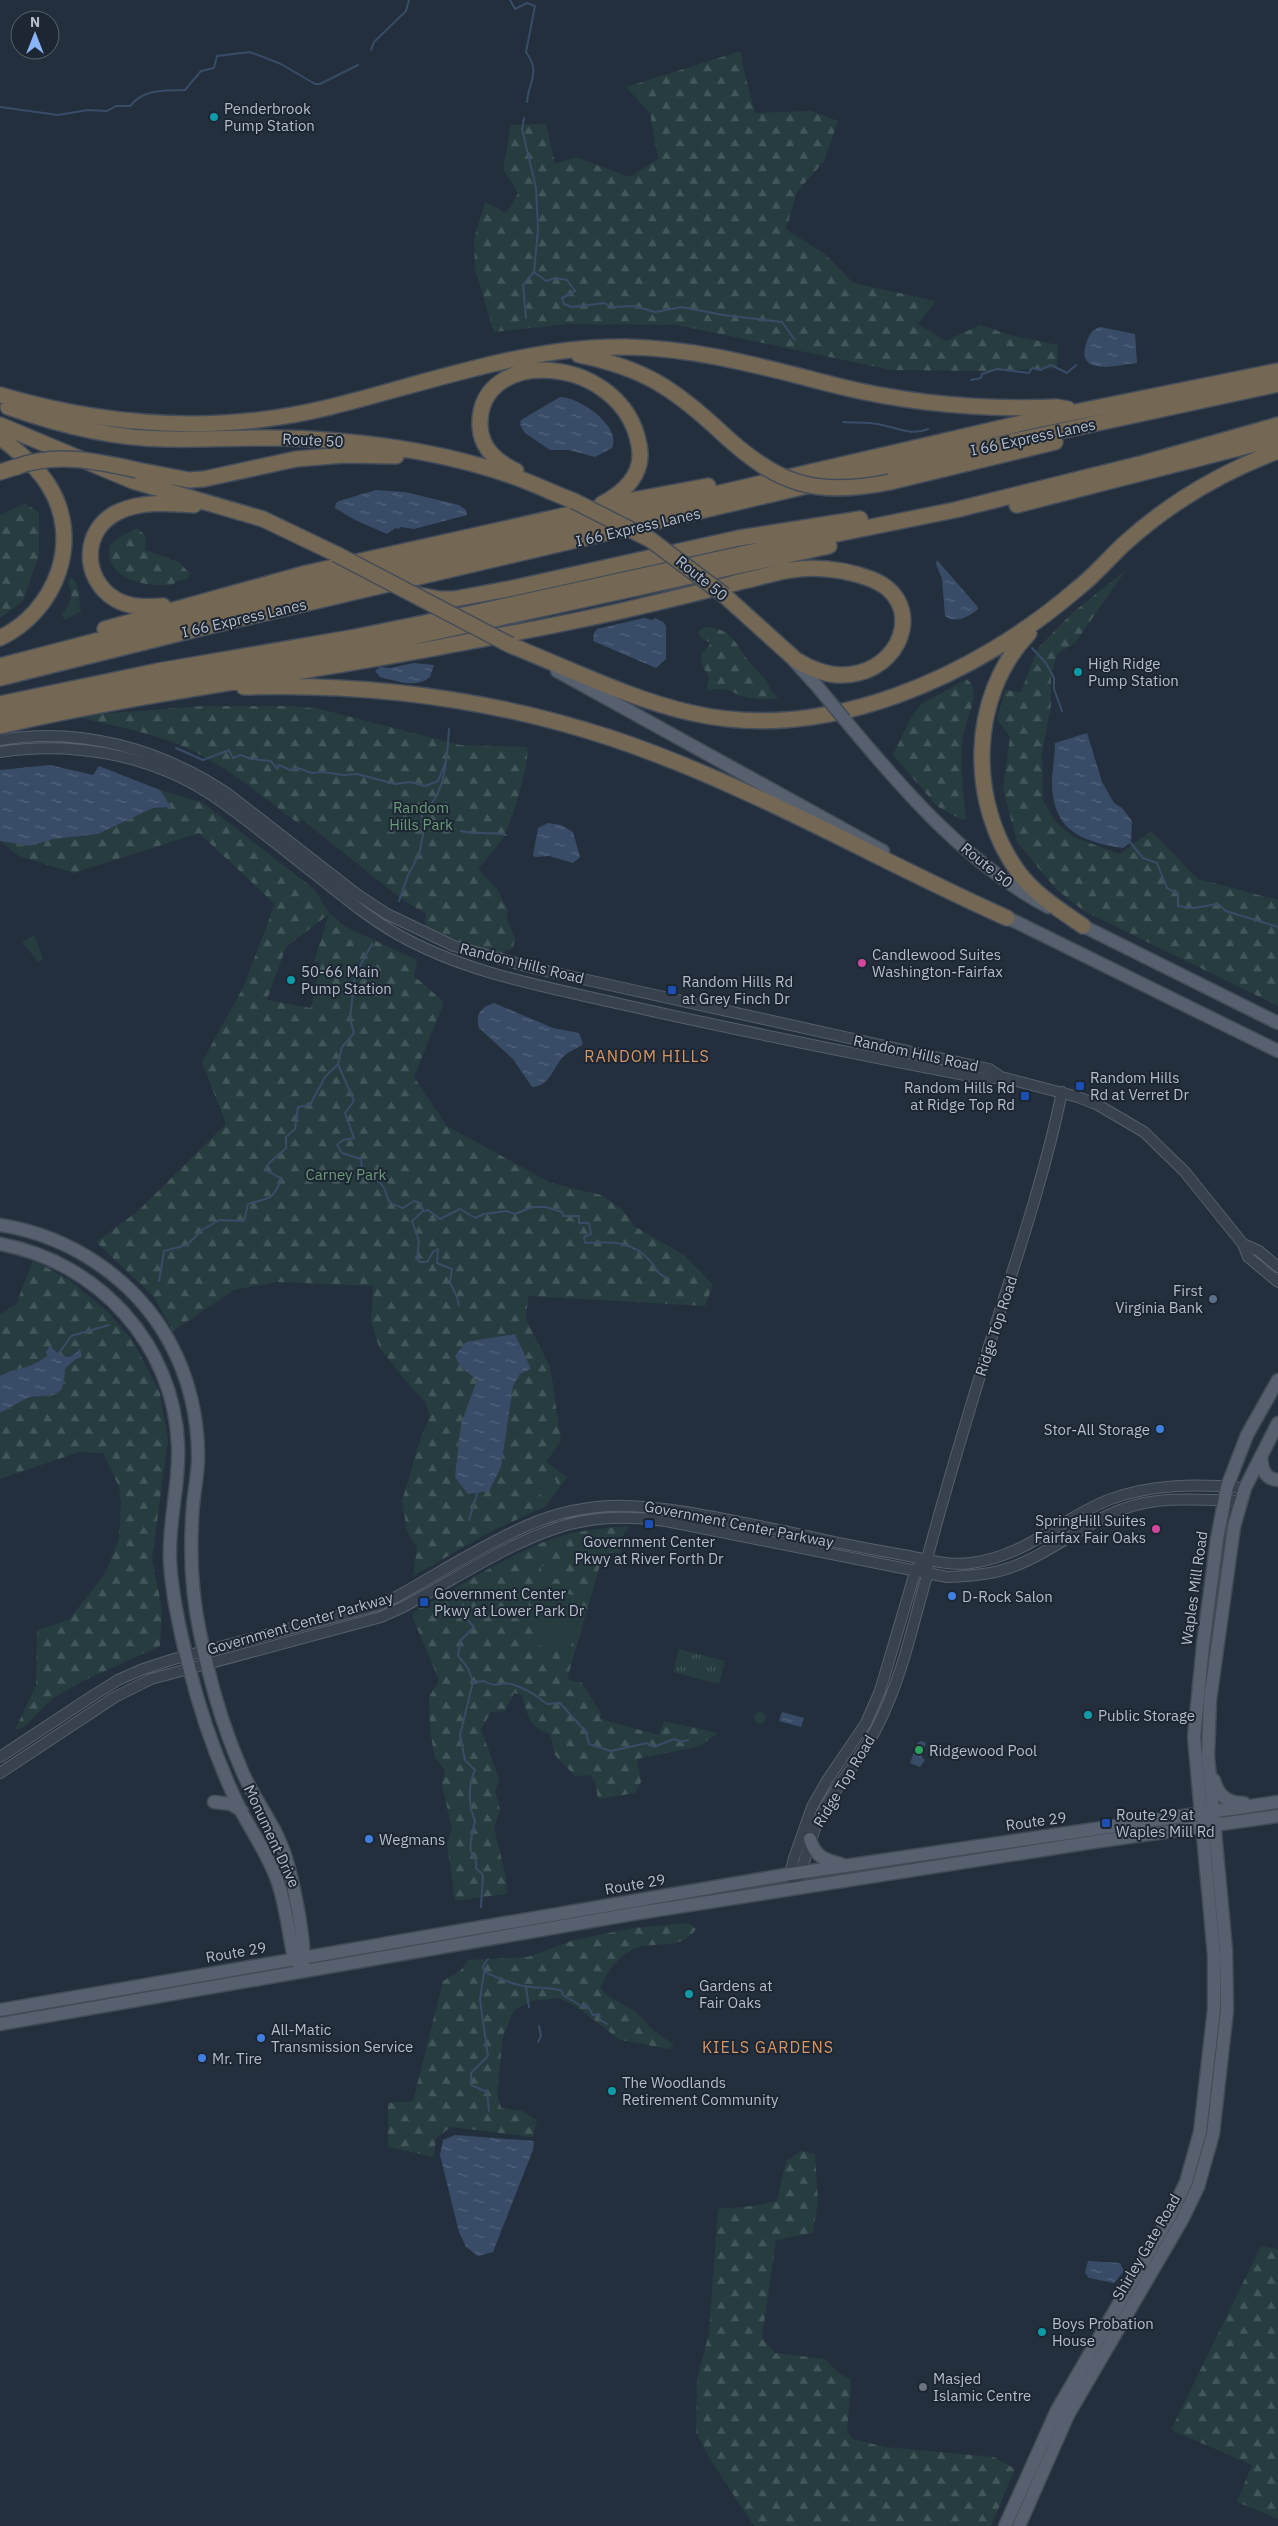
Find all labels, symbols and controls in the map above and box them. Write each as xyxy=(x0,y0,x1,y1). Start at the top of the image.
north arrow xyxy=(10,10,60,60)
text: N xyxy=(30,13,40,31)
place label: Penderbrook Pump Station xyxy=(224,99,315,135)
marker: Penderbrook Pump Station xyxy=(208,111,220,123)
street label: I 66 Express Lanes xyxy=(969,414,1097,460)
street label: Route 50 xyxy=(282,429,344,451)
street label: I 66 Express Lanes xyxy=(574,503,702,551)
street label: Route 50 xyxy=(672,551,732,605)
street label: I 66 Express Lanes xyxy=(180,594,308,642)
place label: High Ridge Pump Station xyxy=(1088,654,1179,690)
marker: High Ridge Pump Station xyxy=(1072,666,1084,678)
park label: Random Hills Park xyxy=(389,798,453,834)
street label: Route 50 xyxy=(957,838,1017,892)
street label: Random Hills Road xyxy=(458,938,586,988)
place label: Candlewood Suites Washington-Fairfax xyxy=(872,945,1003,981)
marker: Candlewood Suites Washington-Fairfax xyxy=(856,957,868,969)
place label: 50-66 Main Pump Station xyxy=(301,962,392,998)
place label: Random Hills Rd at Grey Finch Dr xyxy=(682,972,793,1008)
marker: 50-66 Main Pump Station xyxy=(285,974,297,986)
marker: Random Hills Rd at Grey Finch Dr xyxy=(666,984,678,996)
street label: Random Hills Road xyxy=(852,1030,980,1076)
district label: RANDOM HILLS xyxy=(584,1046,710,1066)
place label: Random Hills Rd at Verret Dr xyxy=(1090,1068,1189,1104)
place label: Random Hills Rd at Ridge Top Rd xyxy=(904,1078,1015,1114)
marker: Random Hills Rd at Verret Dr xyxy=(1074,1080,1086,1092)
marker: Random Hills Rd at Ridge Top Rd xyxy=(1019,1090,1031,1102)
park label: Carney Park xyxy=(306,1165,387,1184)
street label: Ridge Top Road xyxy=(971,1273,1021,1379)
place label: First Virginia Bank xyxy=(1115,1281,1203,1317)
marker: First Virginia Bank xyxy=(1207,1293,1219,1305)
place label: Stor-All Storage xyxy=(1044,1420,1150,1439)
marker: Stor-All Storage xyxy=(1154,1423,1166,1435)
street label: Government Center Parkway xyxy=(643,1496,836,1552)
place label: SpringHill Suites Fairfax Fair Oaks xyxy=(1035,1511,1146,1547)
marker: Government Center Pkwy at River Forth Dr xyxy=(643,1518,655,1530)
marker: SpringHill Suites Fairfax Fair Oaks xyxy=(1150,1523,1162,1535)
street label: Waples Mill Road xyxy=(1177,1530,1211,1646)
place label: Government Center Pkwy at River Forth Dr xyxy=(574,1532,724,1568)
place label: Government Center Pkwy at Lower Park Dr xyxy=(434,1584,585,1620)
street label: Government Center Parkway xyxy=(205,1587,396,1659)
place label: D-Rock Salon xyxy=(962,1587,1053,1606)
marker: D-Rock Salon xyxy=(946,1590,958,1602)
marker: Government Center Pkwy at Lower Park Dr xyxy=(418,1596,430,1608)
place label: Public Storage xyxy=(1098,1706,1195,1725)
marker: Public Storage xyxy=(1082,1709,1094,1721)
street label: Ridge Top Road xyxy=(809,1731,879,1831)
place label: Ridgewood Pool xyxy=(929,1741,1037,1760)
marker: Ridgewood Pool xyxy=(913,1744,925,1756)
street label: Monument Drive xyxy=(240,1782,304,1890)
place label: Route 29 at Waples Mill Rd xyxy=(1116,1805,1215,1841)
street label: Route 29 xyxy=(1004,1807,1068,1835)
marker: Route 29 at Waples Mill Rd xyxy=(1100,1817,1112,1829)
place label: Wegmans xyxy=(379,1830,445,1849)
marker: Wegmans xyxy=(363,1833,375,1845)
street label: Route 29 xyxy=(603,1869,667,1899)
street label: Route 29 xyxy=(204,1937,268,1967)
place label: Gardens at Fair Oaks xyxy=(699,1976,772,2012)
marker: Gardens at Fair Oaks xyxy=(683,1988,695,2000)
place label: All-Matic Transmission Service xyxy=(271,2020,413,2056)
marker: All-Matic Transmission Service xyxy=(255,2032,267,2044)
district label: KIELS GARDENS xyxy=(702,2037,834,2057)
place label: Mr. Tire xyxy=(212,2049,262,2068)
marker: Mr. Tire xyxy=(196,2052,208,2064)
place label: The Woodlands Retirement Community xyxy=(622,2073,779,2109)
marker: The Woodlands Retirement Community xyxy=(606,2085,618,2097)
street label: Shirley Gate Road xyxy=(1108,2190,1184,2304)
place label: Boys Probation House xyxy=(1052,2314,1154,2350)
marker: Boys Probation House xyxy=(1036,2326,1048,2338)
place label: Masjed Islamic Centre xyxy=(933,2369,1031,2405)
marker: Masjed Islamic Centre xyxy=(917,2381,929,2393)

